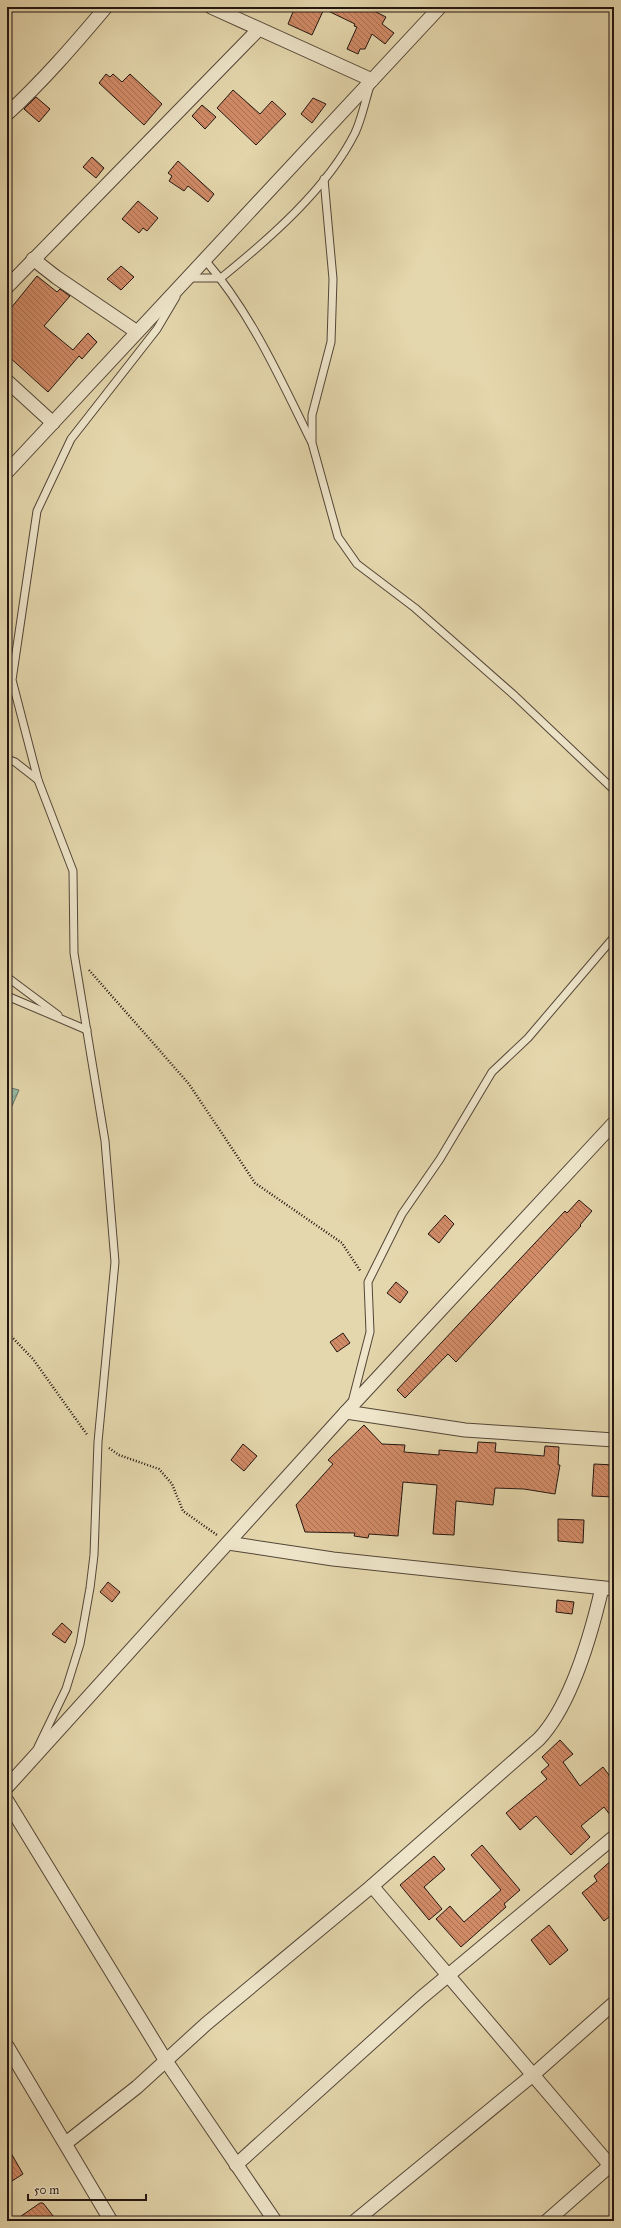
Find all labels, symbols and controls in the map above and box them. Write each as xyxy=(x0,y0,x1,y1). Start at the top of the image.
scale bar xyxy=(28,2176,146,2202)
text: 50 m xyxy=(34,2183,59,2197)

